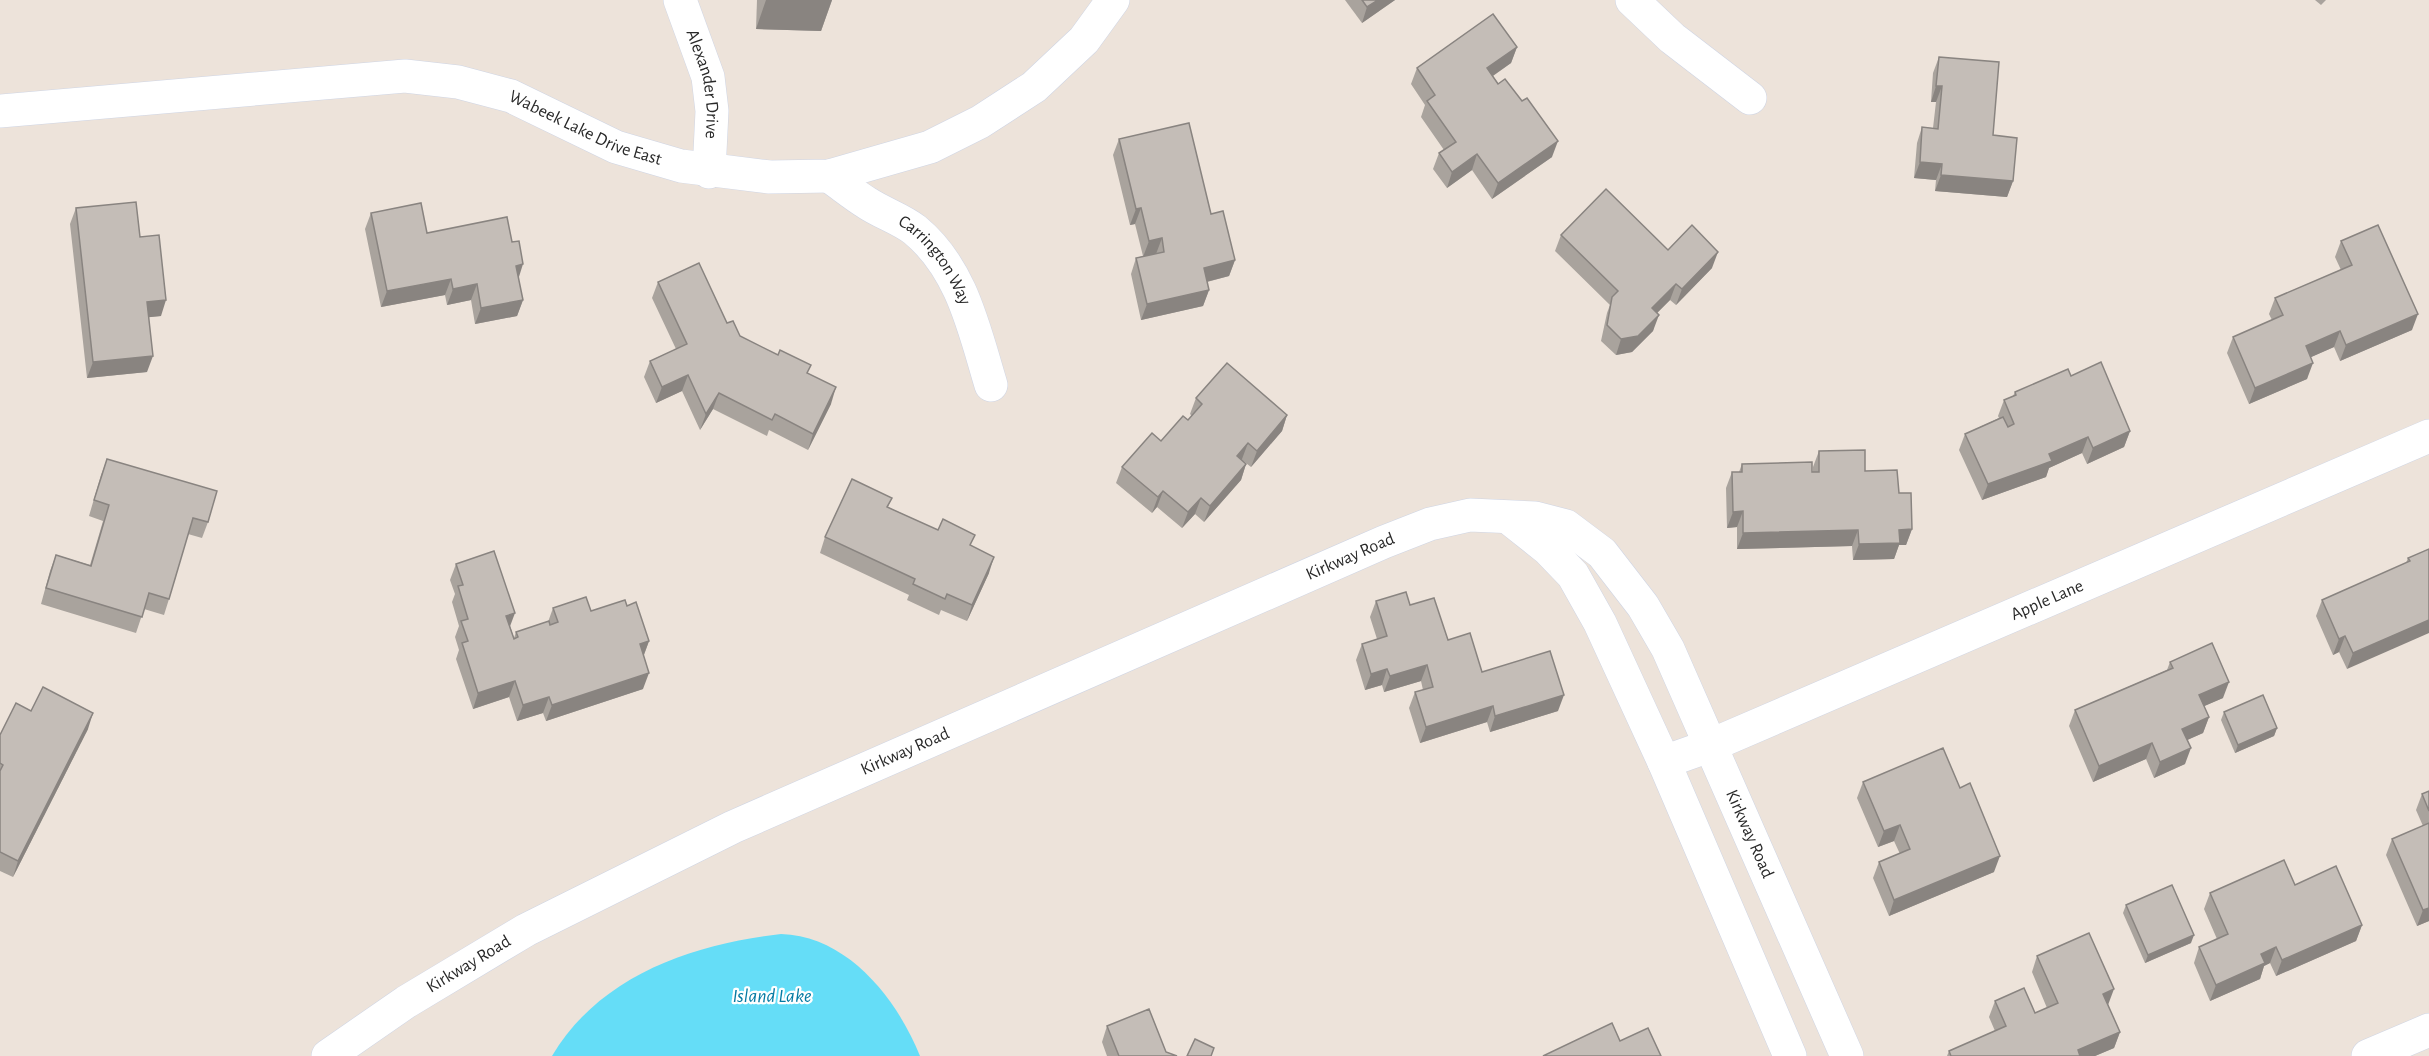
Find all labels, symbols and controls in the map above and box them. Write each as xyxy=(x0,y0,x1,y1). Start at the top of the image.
street label: Alexander Drive xyxy=(682,27,721,139)
street label: Wabeek Lake Drive East xyxy=(506,87,664,169)
street label: Carrington Way xyxy=(895,212,974,308)
street label: Kirkway Road xyxy=(1303,530,1397,584)
street label: Apple Lane xyxy=(2008,577,2086,624)
street label: Kirkway Road xyxy=(858,724,952,779)
street label: Kirkway Road xyxy=(1722,787,1777,881)
street label: Kirkway Road xyxy=(423,932,514,996)
water label: Island Lake xyxy=(732,986,812,1006)

